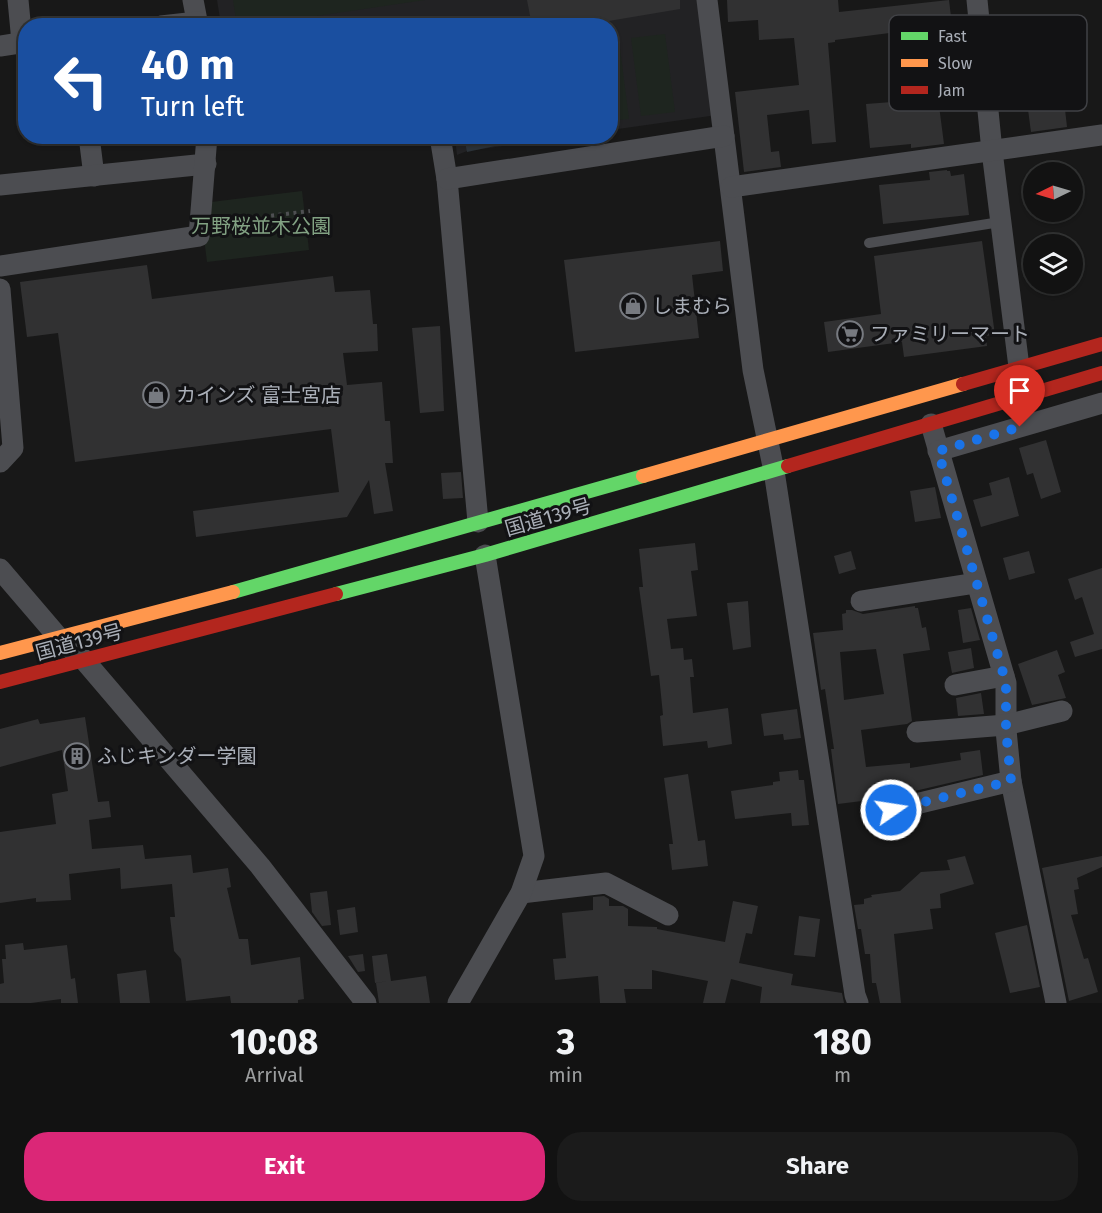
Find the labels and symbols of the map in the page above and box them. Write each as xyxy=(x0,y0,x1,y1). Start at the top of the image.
legend xyxy=(889,15,1087,111)
text: Fast xyxy=(938,27,967,46)
text: Slow xyxy=(938,54,973,73)
text: Jam xyxy=(938,81,965,100)
north arrow xyxy=(1023,162,1083,222)
park label: 万野桜並木公園 xyxy=(191,214,331,238)
shop icon: しまむら xyxy=(618,291,648,321)
place label: しまむら xyxy=(652,294,732,318)
supermarket icon: ファミリーマート xyxy=(835,319,865,349)
place label: ファミリーマート xyxy=(870,322,1030,346)
pin xyxy=(994,365,1045,427)
shop icon: カインズ 富士宮店 xyxy=(141,380,171,410)
place label: カインズ 富士宮店 xyxy=(176,383,341,407)
street label: 国道139号 xyxy=(502,493,594,541)
street label: 国道139号 xyxy=(33,619,125,665)
building icon: ふじキンダー学園 xyxy=(62,741,92,771)
place label: ふじキンダー学園 xyxy=(97,744,256,768)
position arrow xyxy=(859,778,923,842)

